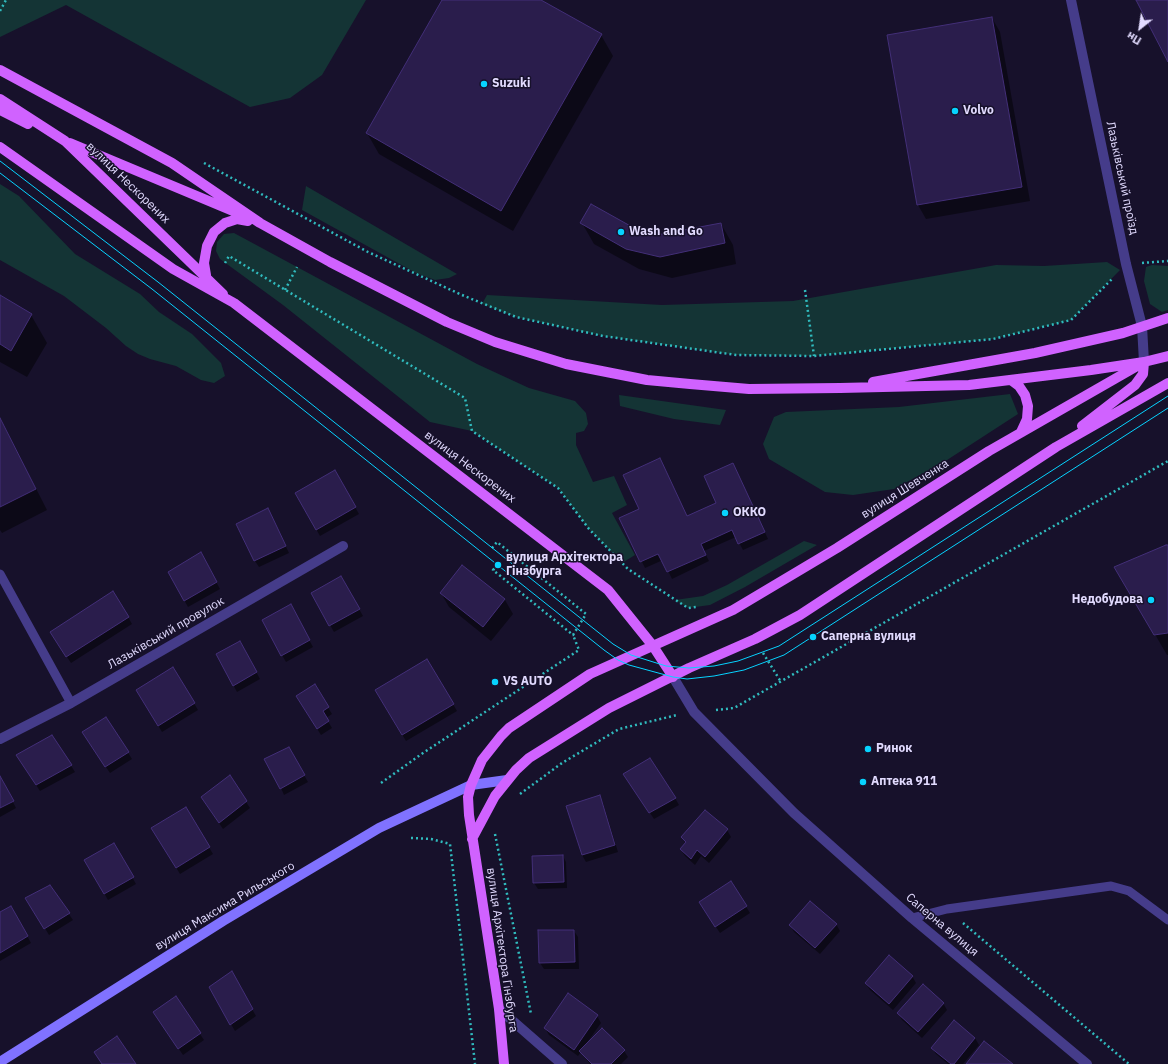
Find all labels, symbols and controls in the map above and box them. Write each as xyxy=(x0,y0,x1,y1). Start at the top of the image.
north arrow xyxy=(1120,8,1160,48)
text: Пн xyxy=(1124,29,1144,48)
place label: Suzuki xyxy=(492,77,530,91)
marker: Suzuki xyxy=(479,79,489,89)
place label: Volvo xyxy=(963,104,994,118)
marker: Volvo xyxy=(950,106,960,116)
street label: Лазьківський проїзд xyxy=(1103,120,1141,236)
street label: вулиця Нескорених xyxy=(83,139,173,227)
place label: Wash and Go xyxy=(629,225,703,239)
marker: Wash and Go xyxy=(616,227,626,237)
street label: вулиця Нескорених xyxy=(421,428,519,506)
street label: вулиця Шевченка xyxy=(859,456,951,522)
place label: ОККО xyxy=(733,506,766,520)
marker: ОККО xyxy=(720,508,730,518)
place label: вулиця Архітектора Гінзбурга xyxy=(506,551,623,579)
marker: вулиця Архітектора Гінзбурга xyxy=(493,560,503,570)
place label: Недобудова xyxy=(1072,593,1143,607)
street label: Лазьківський провулок xyxy=(105,594,227,672)
marker: Недобудова xyxy=(1146,595,1156,605)
place label: Саперна вулиця xyxy=(821,630,916,644)
marker: Саперна вулиця xyxy=(808,632,818,642)
place label: VS AUTO xyxy=(503,675,552,689)
marker: VS AUTO xyxy=(490,677,500,687)
place label: Ринок xyxy=(876,742,912,756)
marker: Ринок xyxy=(863,744,873,754)
place label: Аптека 911 xyxy=(871,775,937,789)
marker: Аптека 911 xyxy=(858,777,868,787)
street label: вулиця Максима Рильського xyxy=(153,859,297,953)
street label: вулиця Архітектора Гінзбурга xyxy=(483,867,521,1033)
street label: Саперна вулиця xyxy=(903,890,981,960)

